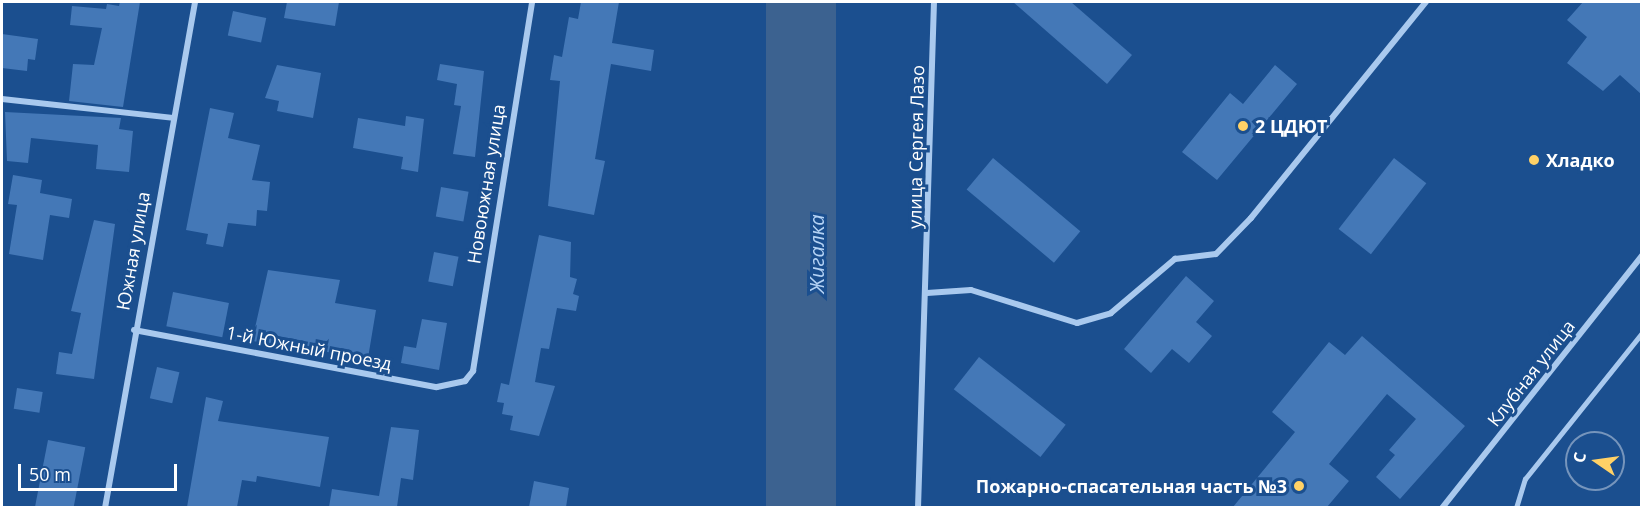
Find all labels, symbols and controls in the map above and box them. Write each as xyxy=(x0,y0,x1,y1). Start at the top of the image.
street label: улица Сергея Лазо xyxy=(904,65,928,229)
street label: Новоюжная улица xyxy=(463,103,509,265)
place label: 2 ЦДЮТ xyxy=(1255,115,1327,137)
marker: 2 ЦДЮТ xyxy=(1236,119,1250,133)
place label: Хладко xyxy=(1546,149,1615,171)
marker: Хладко xyxy=(1527,153,1541,167)
street label: Южная улица xyxy=(112,190,154,312)
water label: Жигалка xyxy=(804,214,828,294)
street label: Клубная улица xyxy=(1483,315,1579,431)
street label: 1-й Южный проезд xyxy=(225,321,393,375)
north arrow xyxy=(1565,431,1625,491)
text: С xyxy=(1568,450,1591,465)
scale bar xyxy=(21,452,180,490)
text: 50 m xyxy=(29,462,71,486)
place label: Пожарно-спасательная часть №3 xyxy=(976,475,1287,497)
marker: Пожарно-спасательная часть №3 xyxy=(1292,479,1306,493)

